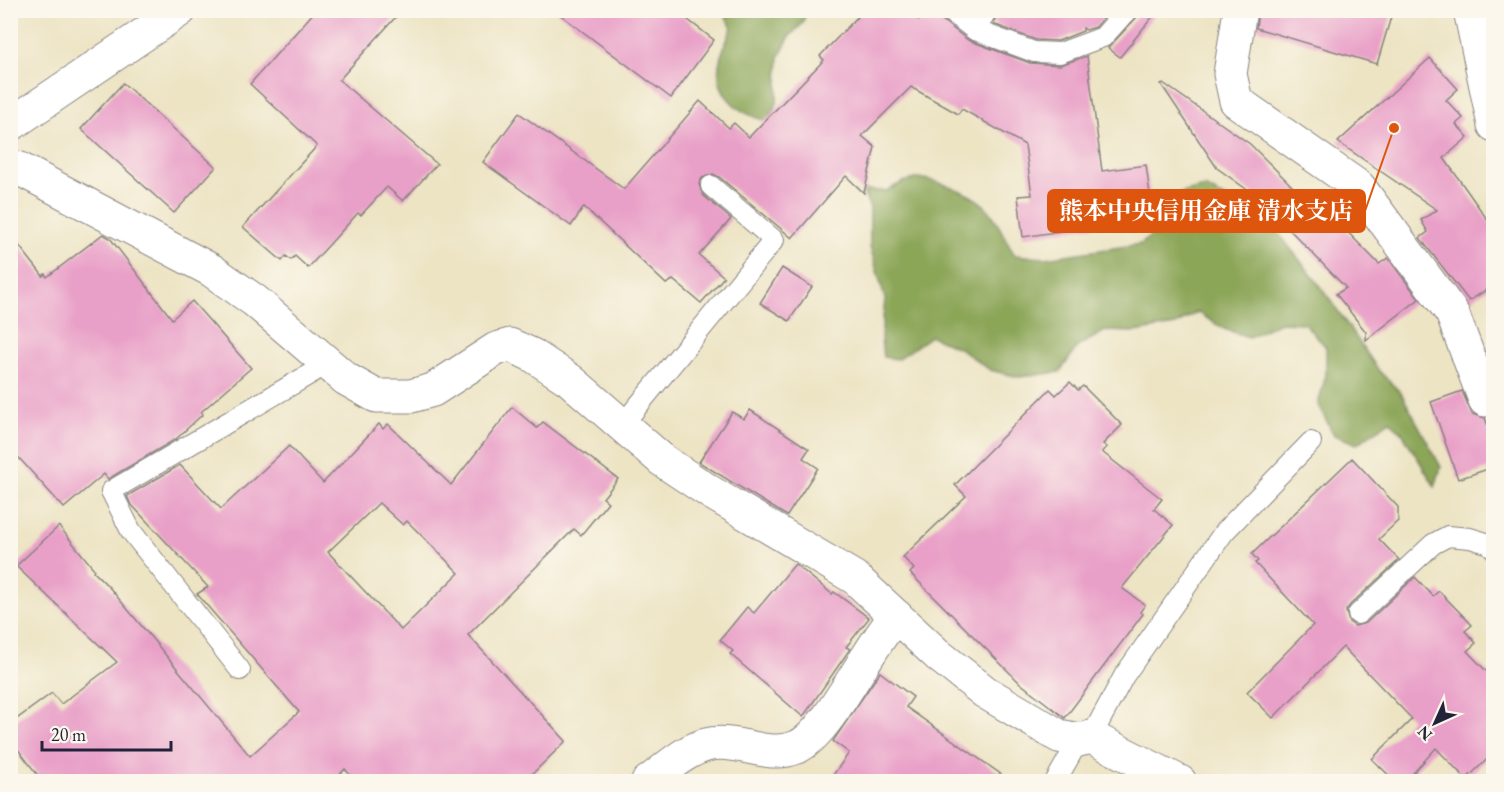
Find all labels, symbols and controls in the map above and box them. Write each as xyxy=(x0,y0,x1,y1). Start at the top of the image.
callout: 熊本中央信用金庫 清水支店 xyxy=(1048,190,1365,232)
text: 熊本中央信用金庫 清水支店 xyxy=(1059,195,1353,226)
north arrow xyxy=(1405,693,1465,753)
scale bar xyxy=(42,714,171,752)
text: N xyxy=(1413,721,1437,745)
text: 20 m xyxy=(51,723,86,746)

